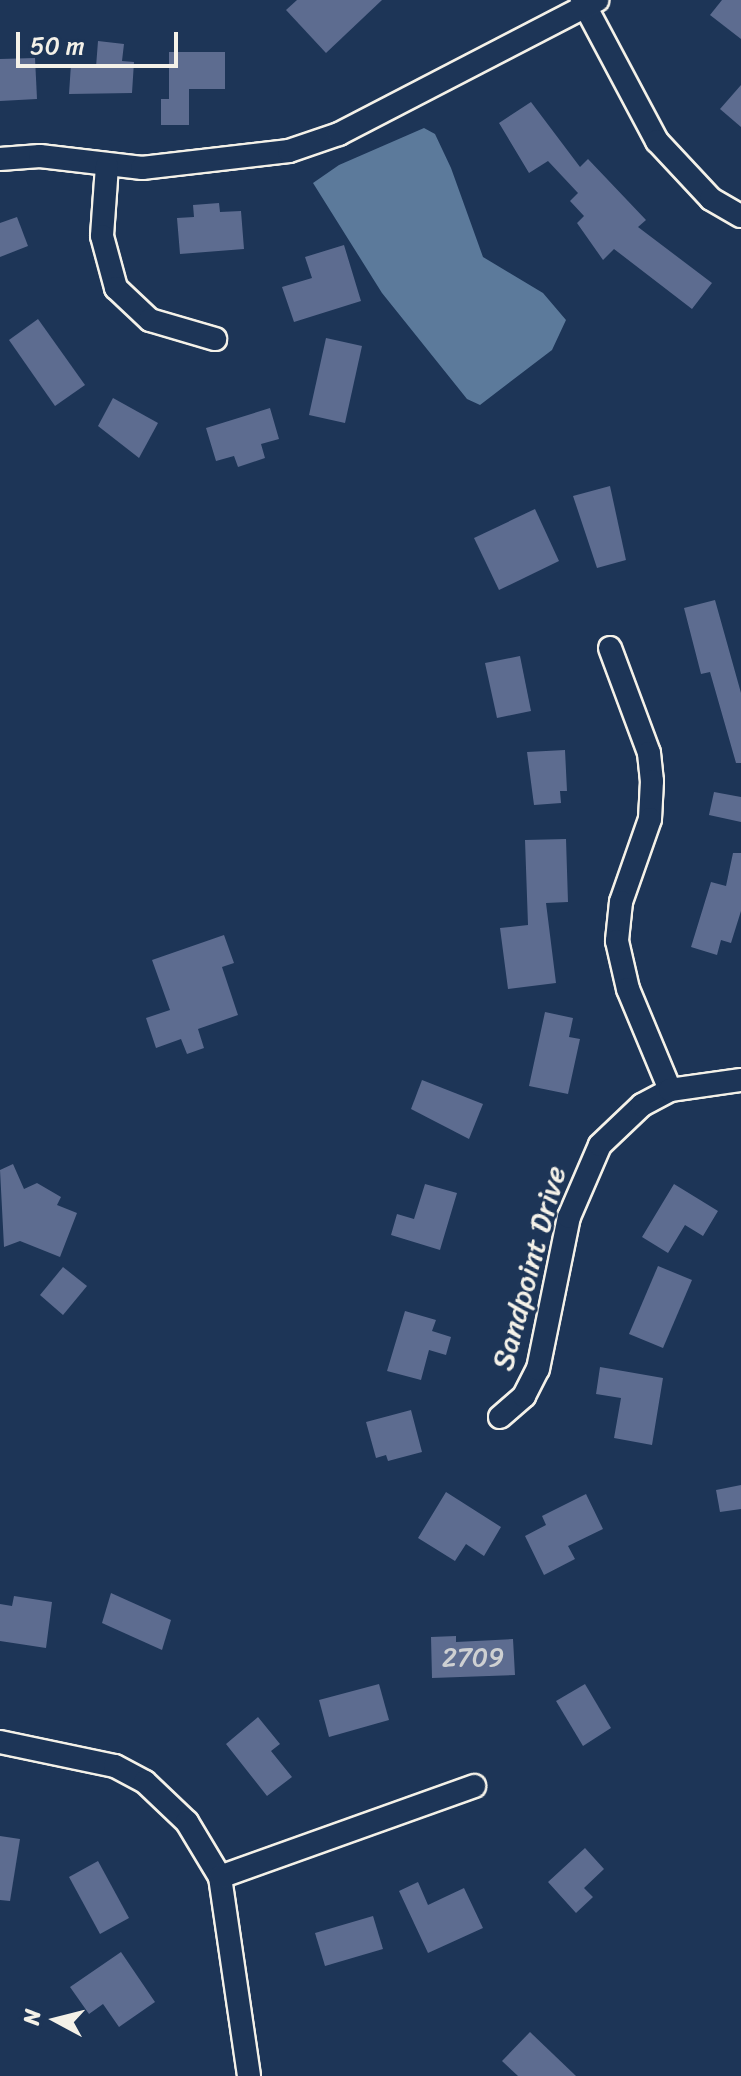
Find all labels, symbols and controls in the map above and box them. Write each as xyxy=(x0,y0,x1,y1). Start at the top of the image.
scale bar xyxy=(20,16,182,66)
text: 50 m xyxy=(30,25,85,67)
street label: Sandpoint Drive xyxy=(484,1162,574,1374)
house number: 2709 xyxy=(442,1642,504,1674)
north arrow xyxy=(16,1980,96,2060)
text: N xyxy=(11,2007,52,2027)

